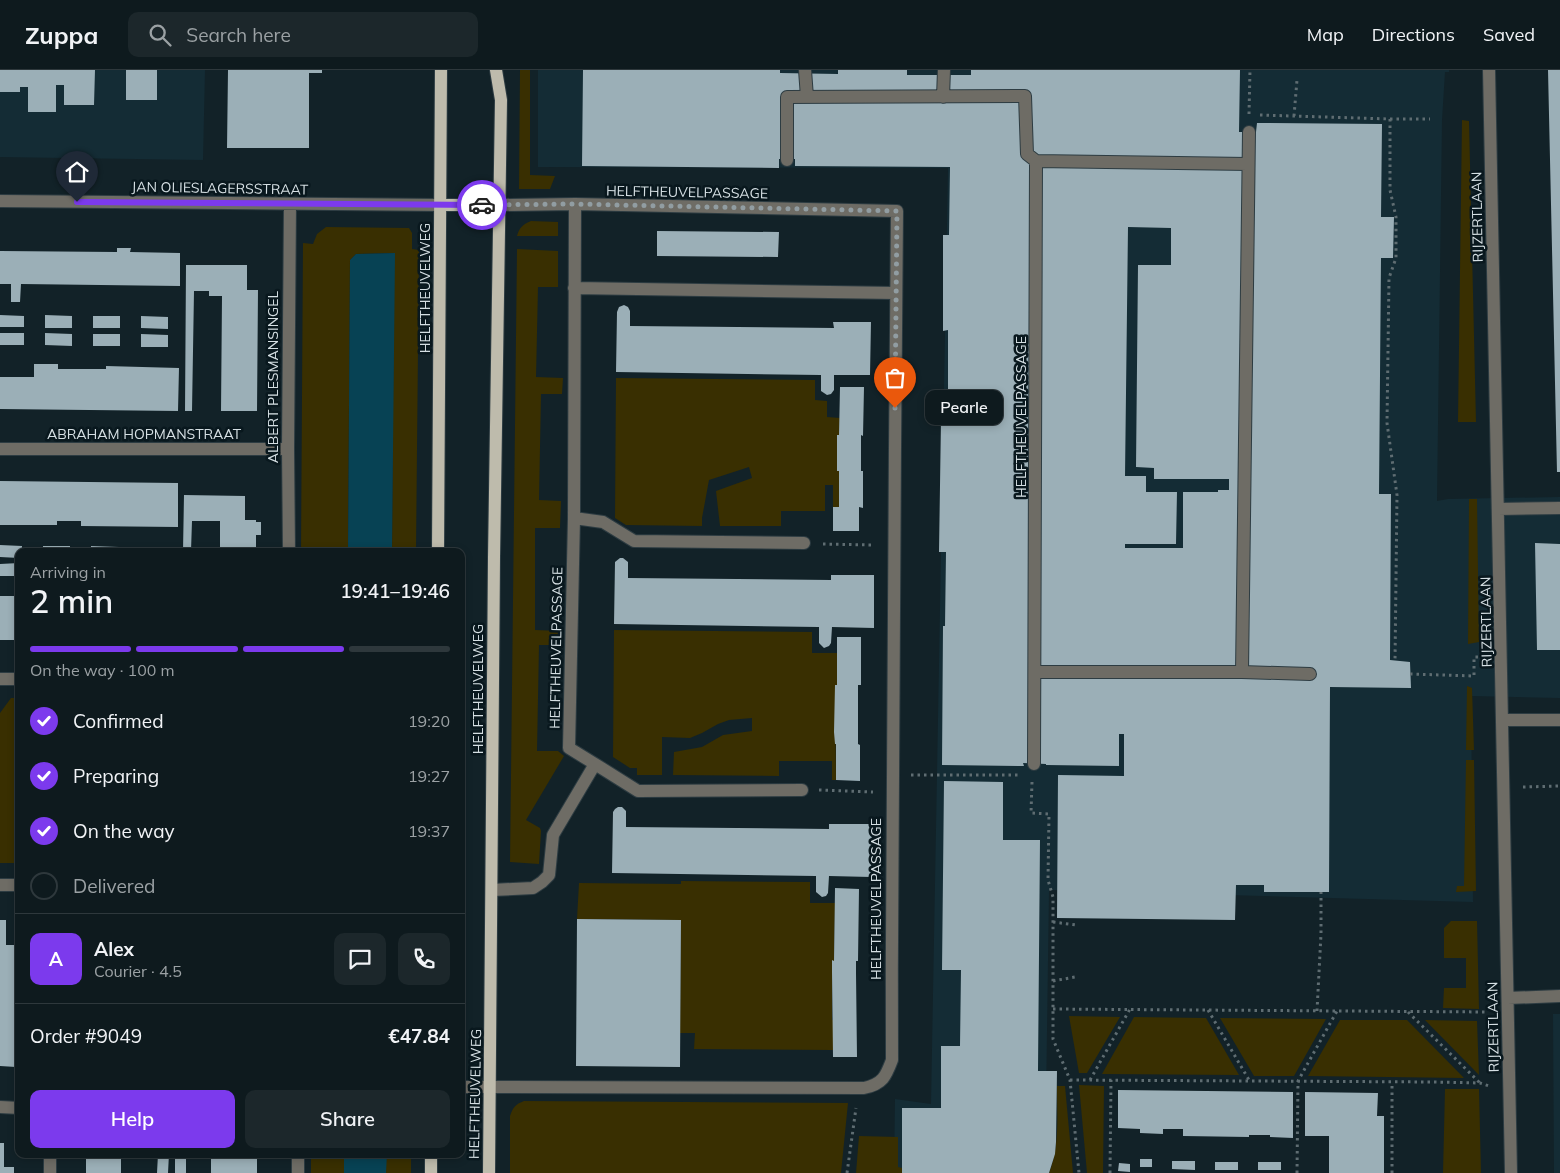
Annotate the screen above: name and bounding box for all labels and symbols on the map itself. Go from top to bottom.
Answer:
pin [56,151,98,202]
street label: RIJZERTLAAN [1467,171,1487,263]
street label: JAN OLIESLAGERSSTRAAT [132,177,309,199]
courier [457,180,507,230]
street label: HELFTHEUVELPASSAGE [606,182,768,202]
street label: HELFTHEUVELWEG [416,223,434,353]
street label: ALBERT PLESMANSINGEL [264,290,282,463]
street label: HELFTHEUVELPASSAGE [1012,336,1030,498]
pin [874,357,916,408]
callout: Pearle [925,390,1002,426]
street label: ABRAHAM HOPMANSTRAAT [47,425,242,443]
street label: HELFTHEUVELPASSAGE [546,567,566,729]
street label: RIJZERTLAAN [1476,576,1496,668]
street label: HELFTHEUVELWEG [469,624,487,754]
street label: HELFTHEUVELPASSAGE [867,818,885,980]
street label: RIJZERTLAAN [1483,981,1503,1073]
street label: HELFTHEUVELWEG [465,1029,485,1159]

